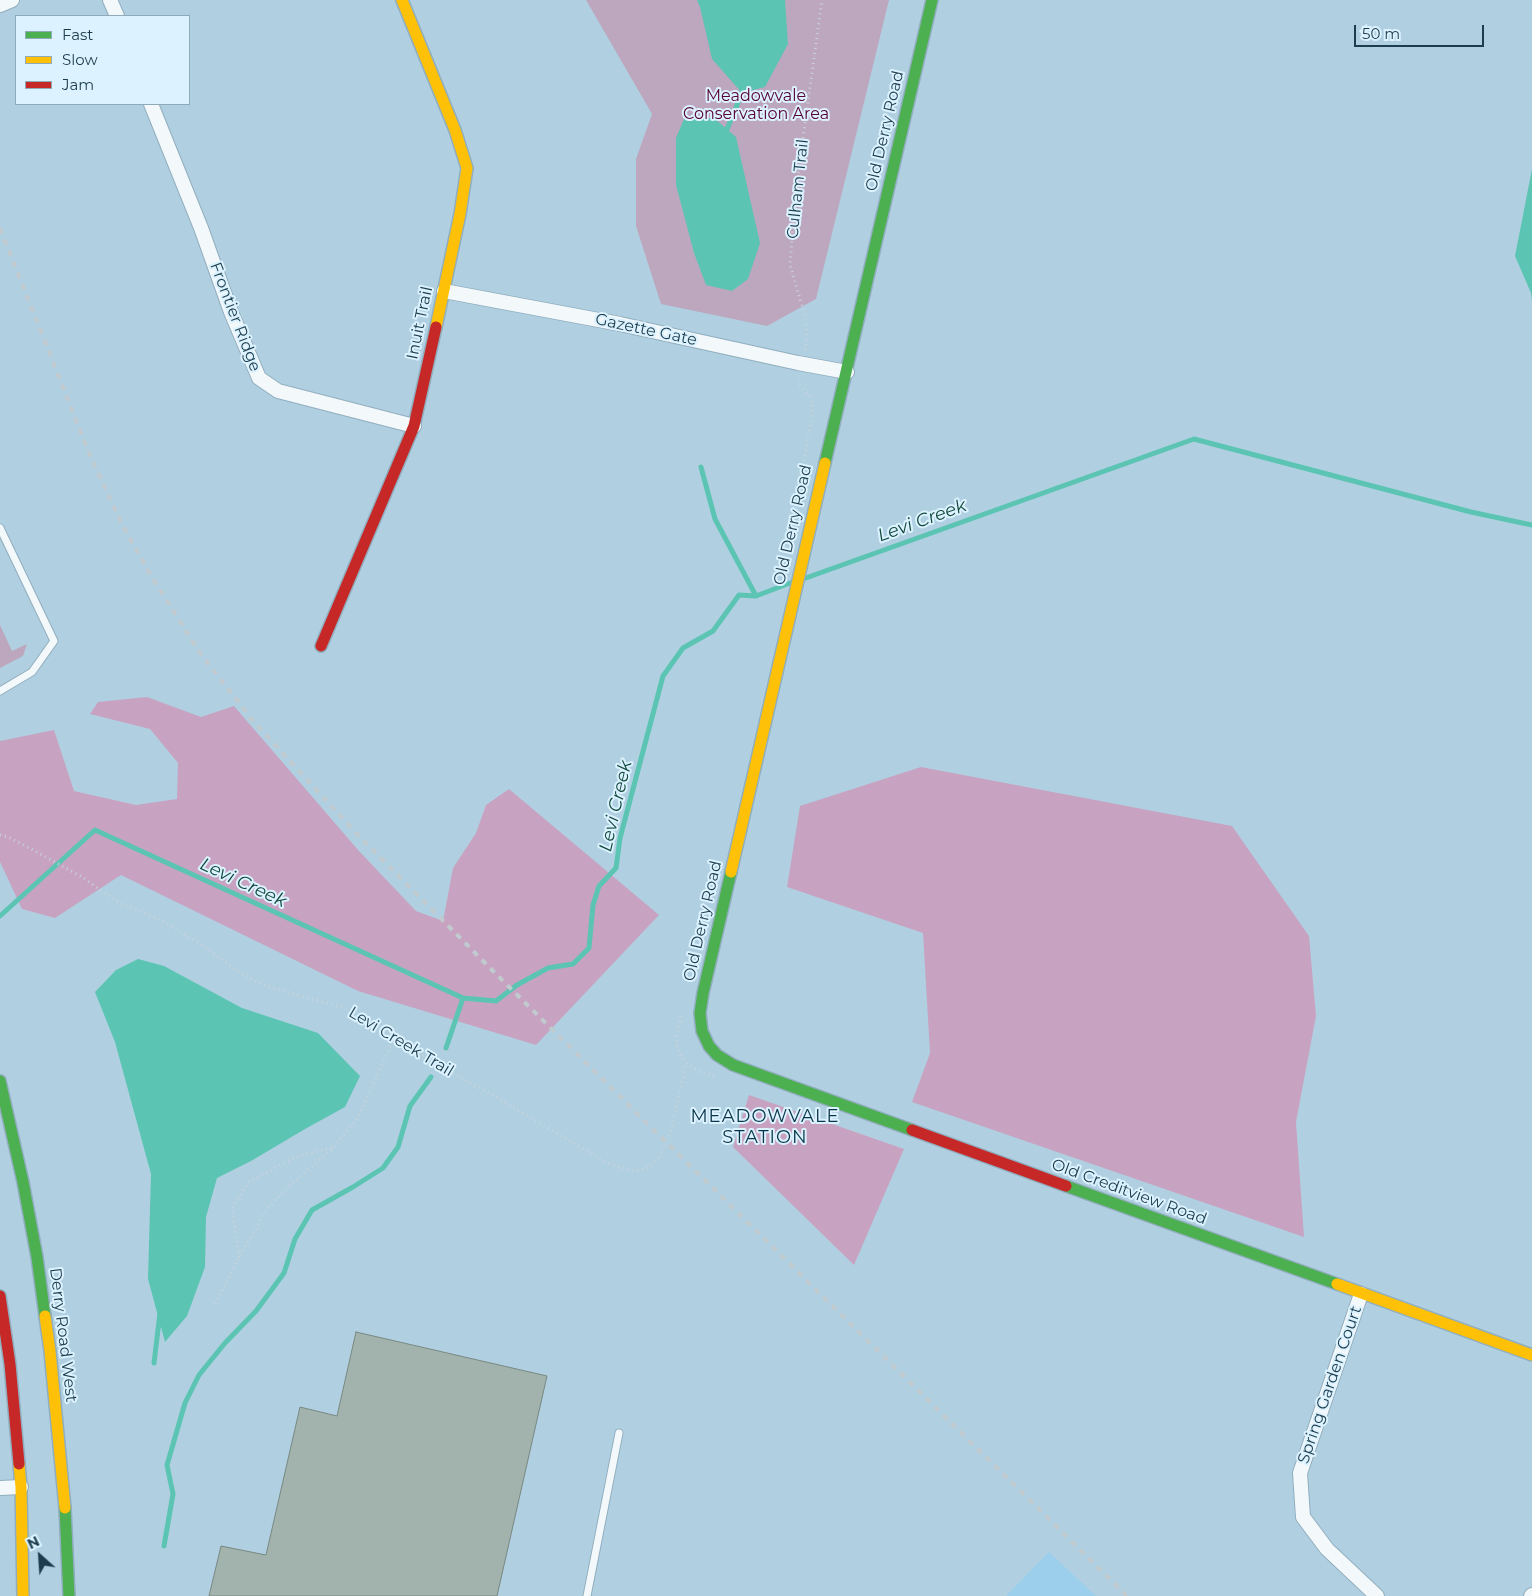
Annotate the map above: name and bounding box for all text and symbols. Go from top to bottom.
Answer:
legend [15,15,190,105]
scale bar [1357,15,1487,47]
text: 50 m [1362,24,1400,43]
text: Fast [62,25,93,44]
text: Slow [62,50,98,69]
street label: Old Derry Road [862,69,908,193]
text: Jam [62,75,94,94]
park label: Meadowvale Conservation Area [683,86,829,124]
street label: Culham Trail [783,138,813,240]
street label: Frontier Ridge [205,260,265,374]
street label: Inuit Trail [403,285,437,361]
street label: Gazette Gate [593,310,699,350]
street label: Old Derry Road [770,463,816,587]
water label: Levi Creek [875,495,969,547]
water label: Levi Creek [595,758,637,854]
water label: Levi Creek [196,854,290,912]
street label: Old Derry Road [680,859,726,983]
street label: Levi Creek Trail [345,1003,457,1081]
district label: MEADOWVALE STATION [689,1106,841,1148]
street label: Old Creditview Road [1049,1155,1209,1229]
street label: Derry Road West [45,1267,81,1403]
street label: Spring Garden Court [1294,1304,1366,1466]
north arrow [15,1531,65,1581]
text: N [24,1532,42,1553]

